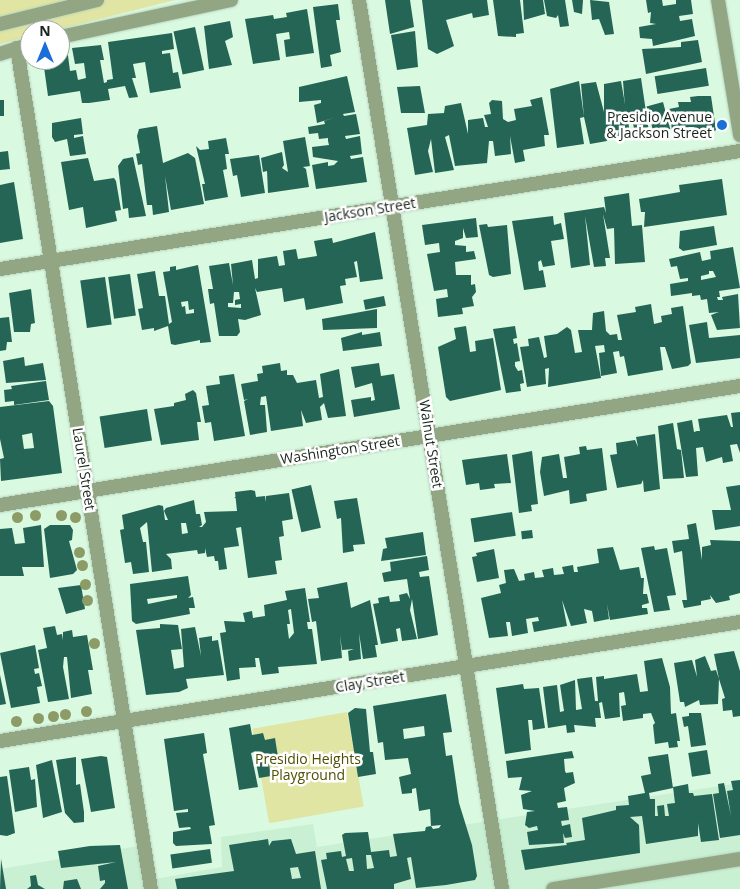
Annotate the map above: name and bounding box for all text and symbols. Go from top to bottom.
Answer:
north arrow [20,20,70,70]
text: N [39,21,51,40]
place label: Presidio Avenue & Jackson Street [606,109,712,142]
marker: Presidio Avenue & Jackson Street [716,119,728,131]
street label: Jackson Street [323,195,417,225]
street label: Walnut Street [416,399,446,489]
street label: Laurel Street [69,426,99,512]
street label: Washington Street [279,432,401,468]
street label: Clay Street [334,668,406,696]
park label: Presidio Heights Playground [255,751,361,784]

